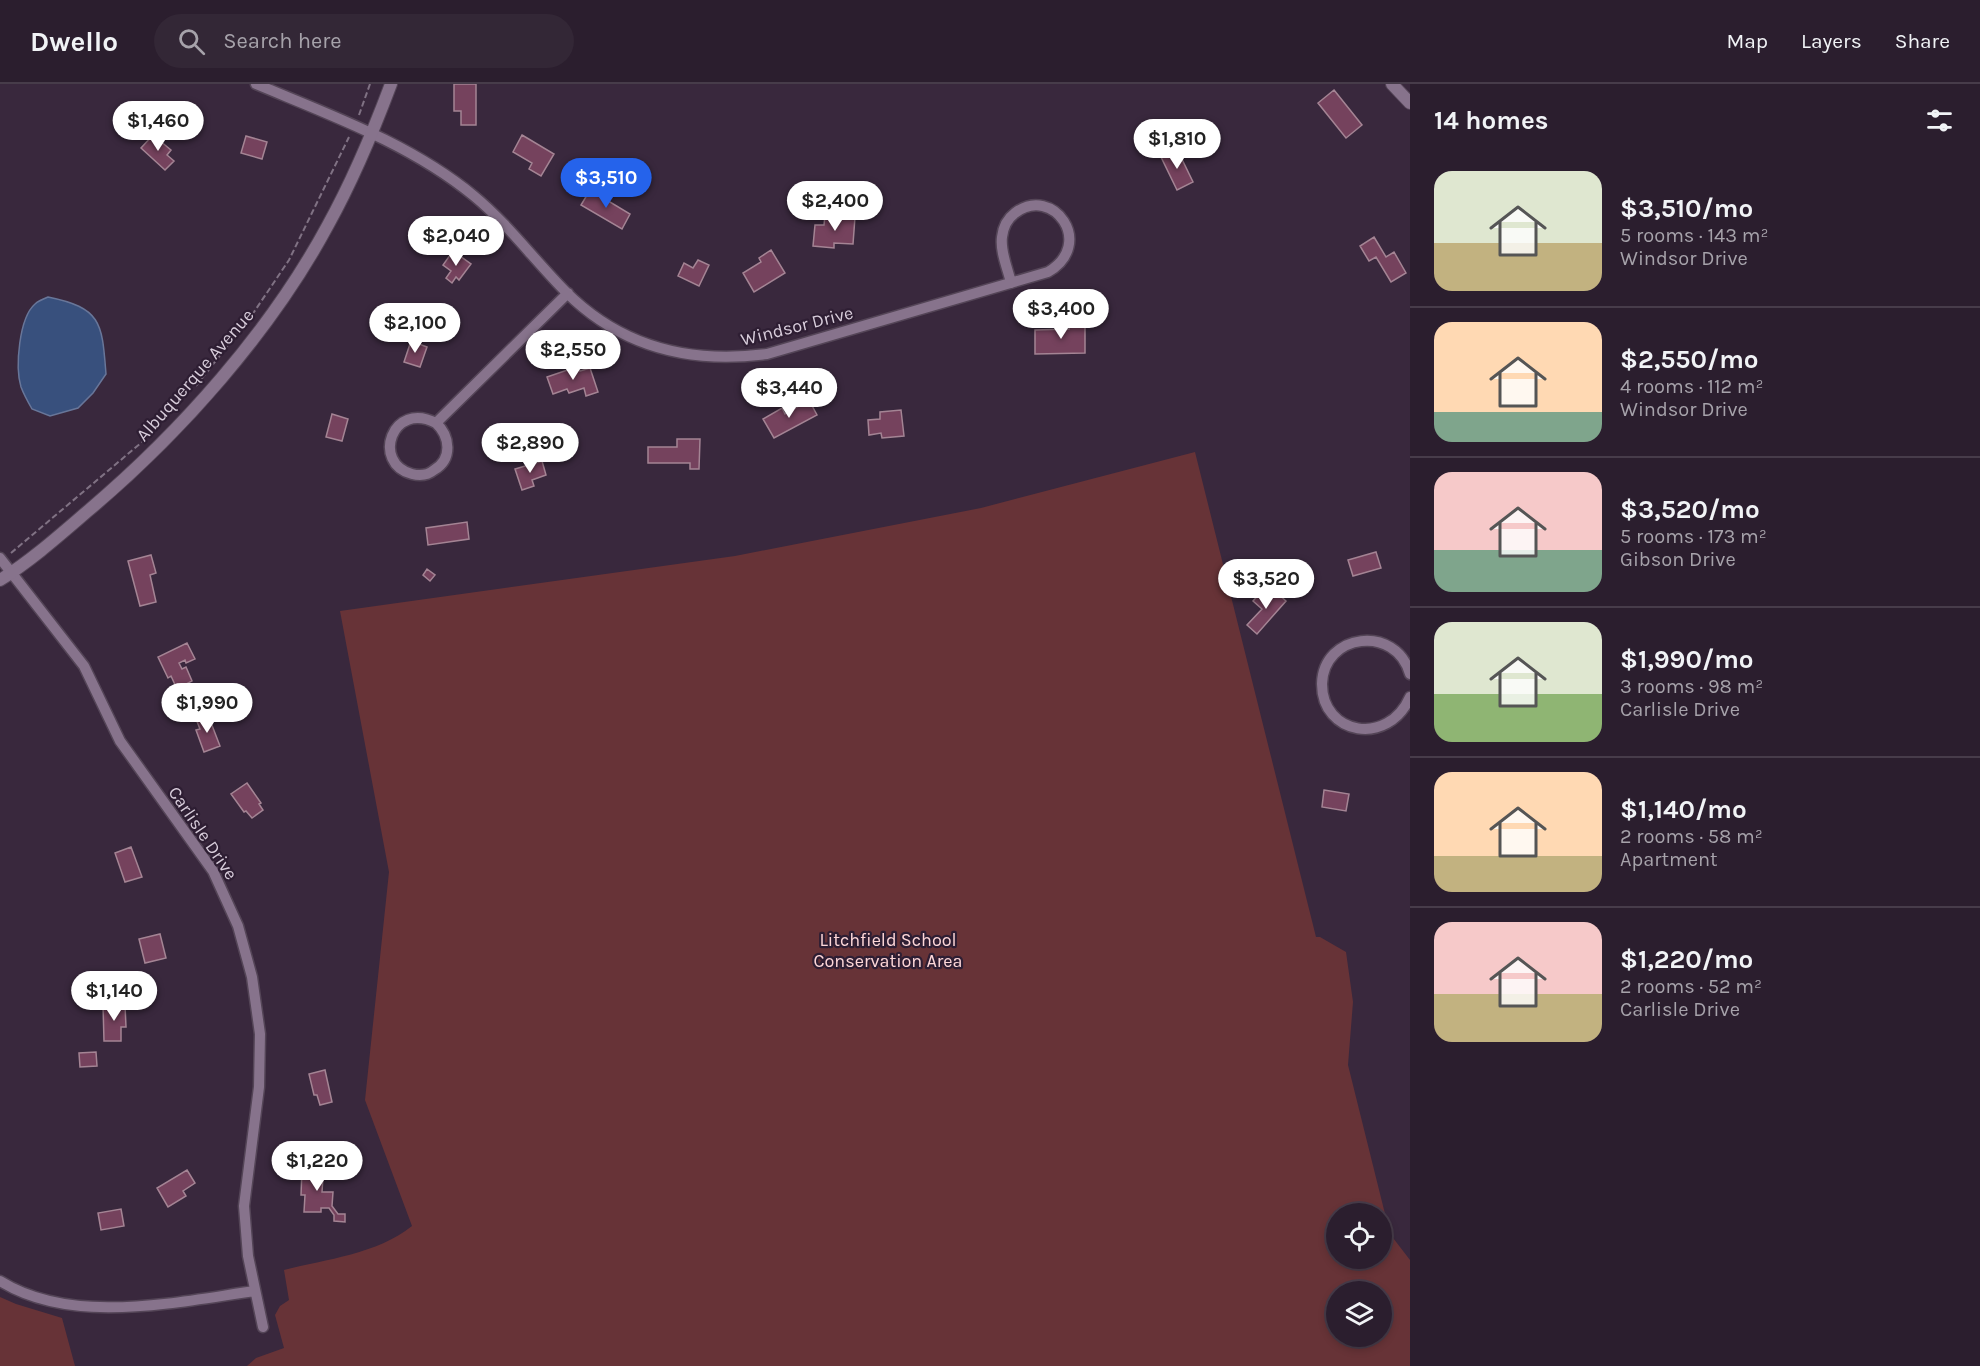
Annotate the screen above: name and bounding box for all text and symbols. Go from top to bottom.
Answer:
search box [154,14,574,68]
text: Dwello [30,25,118,58]
icon: search [175,25,208,58]
text: Search here [223,28,342,54]
text: Map [1726,29,1768,53]
text: Layers [1801,29,1862,53]
text: Share [1895,29,1950,53]
pin: $1,460 [109,101,207,152]
icon: filters [1923,104,1956,137]
text: 14 homes [1434,105,1548,136]
text: $1,460 [127,109,189,132]
pin: $1,810 [1128,119,1226,170]
text: $1,810 [1148,127,1206,150]
pin: $3,510 [557,158,655,209]
text: $3,510 [575,166,637,189]
pin: $2,400 [786,181,884,232]
text: $2,400 [801,189,869,212]
text: $3,510/mo [1620,193,1753,224]
icon: home [1482,195,1554,267]
pin: $2,040 [407,216,505,267]
text: $2,040 [422,224,490,247]
text: 5 rooms · 143 m² [1620,224,1769,247]
text: Windsor Drive [1620,247,1748,270]
pin: $3,400 [1012,289,1110,340]
text: $3,400 [1027,297,1095,320]
street label: Windsor Drive [738,301,856,351]
pin: $2,100 [366,303,464,354]
street label: Albuquerque Avenue [131,304,259,446]
text: $2,100 [383,311,447,334]
pin: $2,550 [524,330,622,381]
text: $2,550 [540,338,606,361]
text: $2,550/mo [1620,344,1759,375]
icon: home [1482,346,1554,418]
pin: $3,440 [740,368,838,419]
text: 4 rooms · 112 m² [1620,375,1764,398]
text: $3,440 [755,376,823,399]
text: Windsor Drive [1620,398,1748,421]
pin: $2,890 [481,423,579,474]
text: $2,890 [496,431,564,454]
text: $3,520/mo [1620,494,1760,525]
icon: home [1482,496,1554,568]
text: 5 rooms · 173 m² [1620,525,1767,548]
text: Gibson Drive [1620,548,1736,571]
pin: $3,520 [1217,559,1315,610]
text: $3,520 [1232,567,1300,590]
text: $1,990/mo [1620,644,1754,675]
icon: home [1482,646,1554,718]
text: 3 rooms · 98 m² [1620,675,1763,698]
pin: $1,990 [158,683,256,734]
text: $1,990 [175,691,239,714]
text: Carlisle Drive [1620,698,1740,721]
street label: Carlisle Drive [164,782,242,884]
text: $1,140/mo [1620,794,1747,825]
icon: home [1482,796,1554,868]
text: 2 rooms · 58 m² [1620,825,1763,848]
text: Apartment [1620,848,1718,871]
park label: Litchfield School Conservation Area [813,929,963,972]
text: $1,220/mo [1620,944,1753,975]
icon: home [1482,946,1554,1018]
pin: $1,140 [65,971,163,1022]
text: 2 rooms · 52 m² [1620,975,1762,998]
text: $1,140 [85,979,143,1002]
text: Carlisle Drive [1620,998,1740,1021]
pin: $1,220 [268,1141,366,1192]
text: $1,220 [286,1149,348,1172]
map controls [1326,1203,1392,1347]
button: locate [1326,1203,1392,1269]
button: layers [1326,1281,1392,1347]

